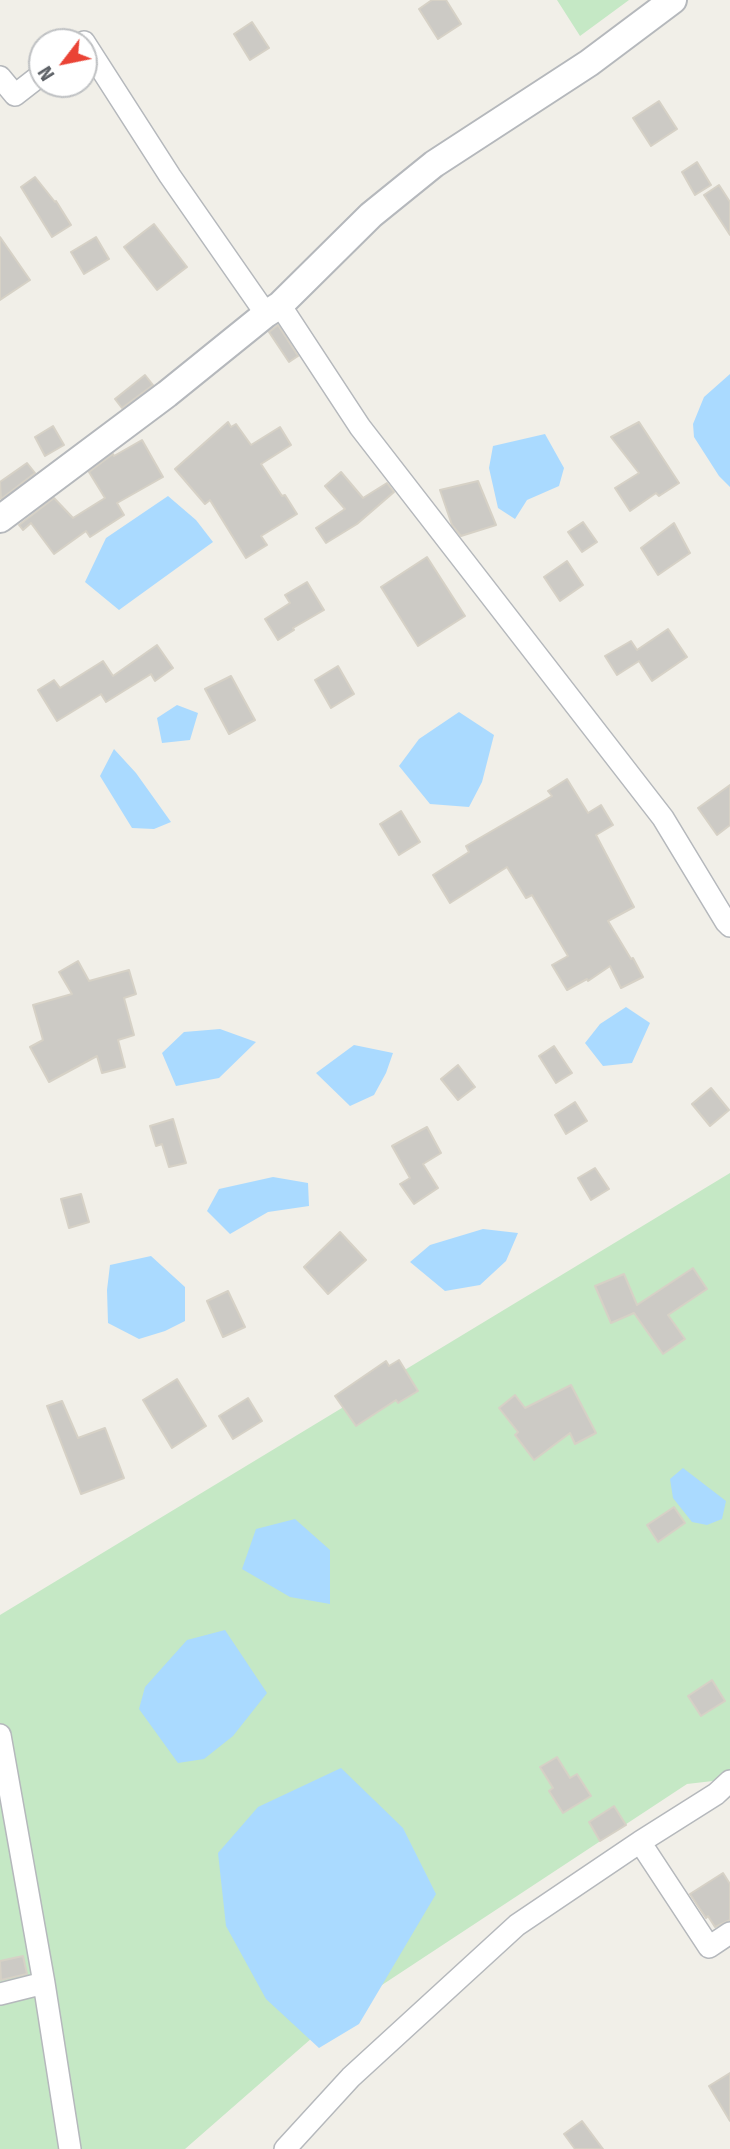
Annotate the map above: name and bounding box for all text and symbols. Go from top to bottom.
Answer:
north arrow [28,28,98,98]
text: N [33,62,60,85]

